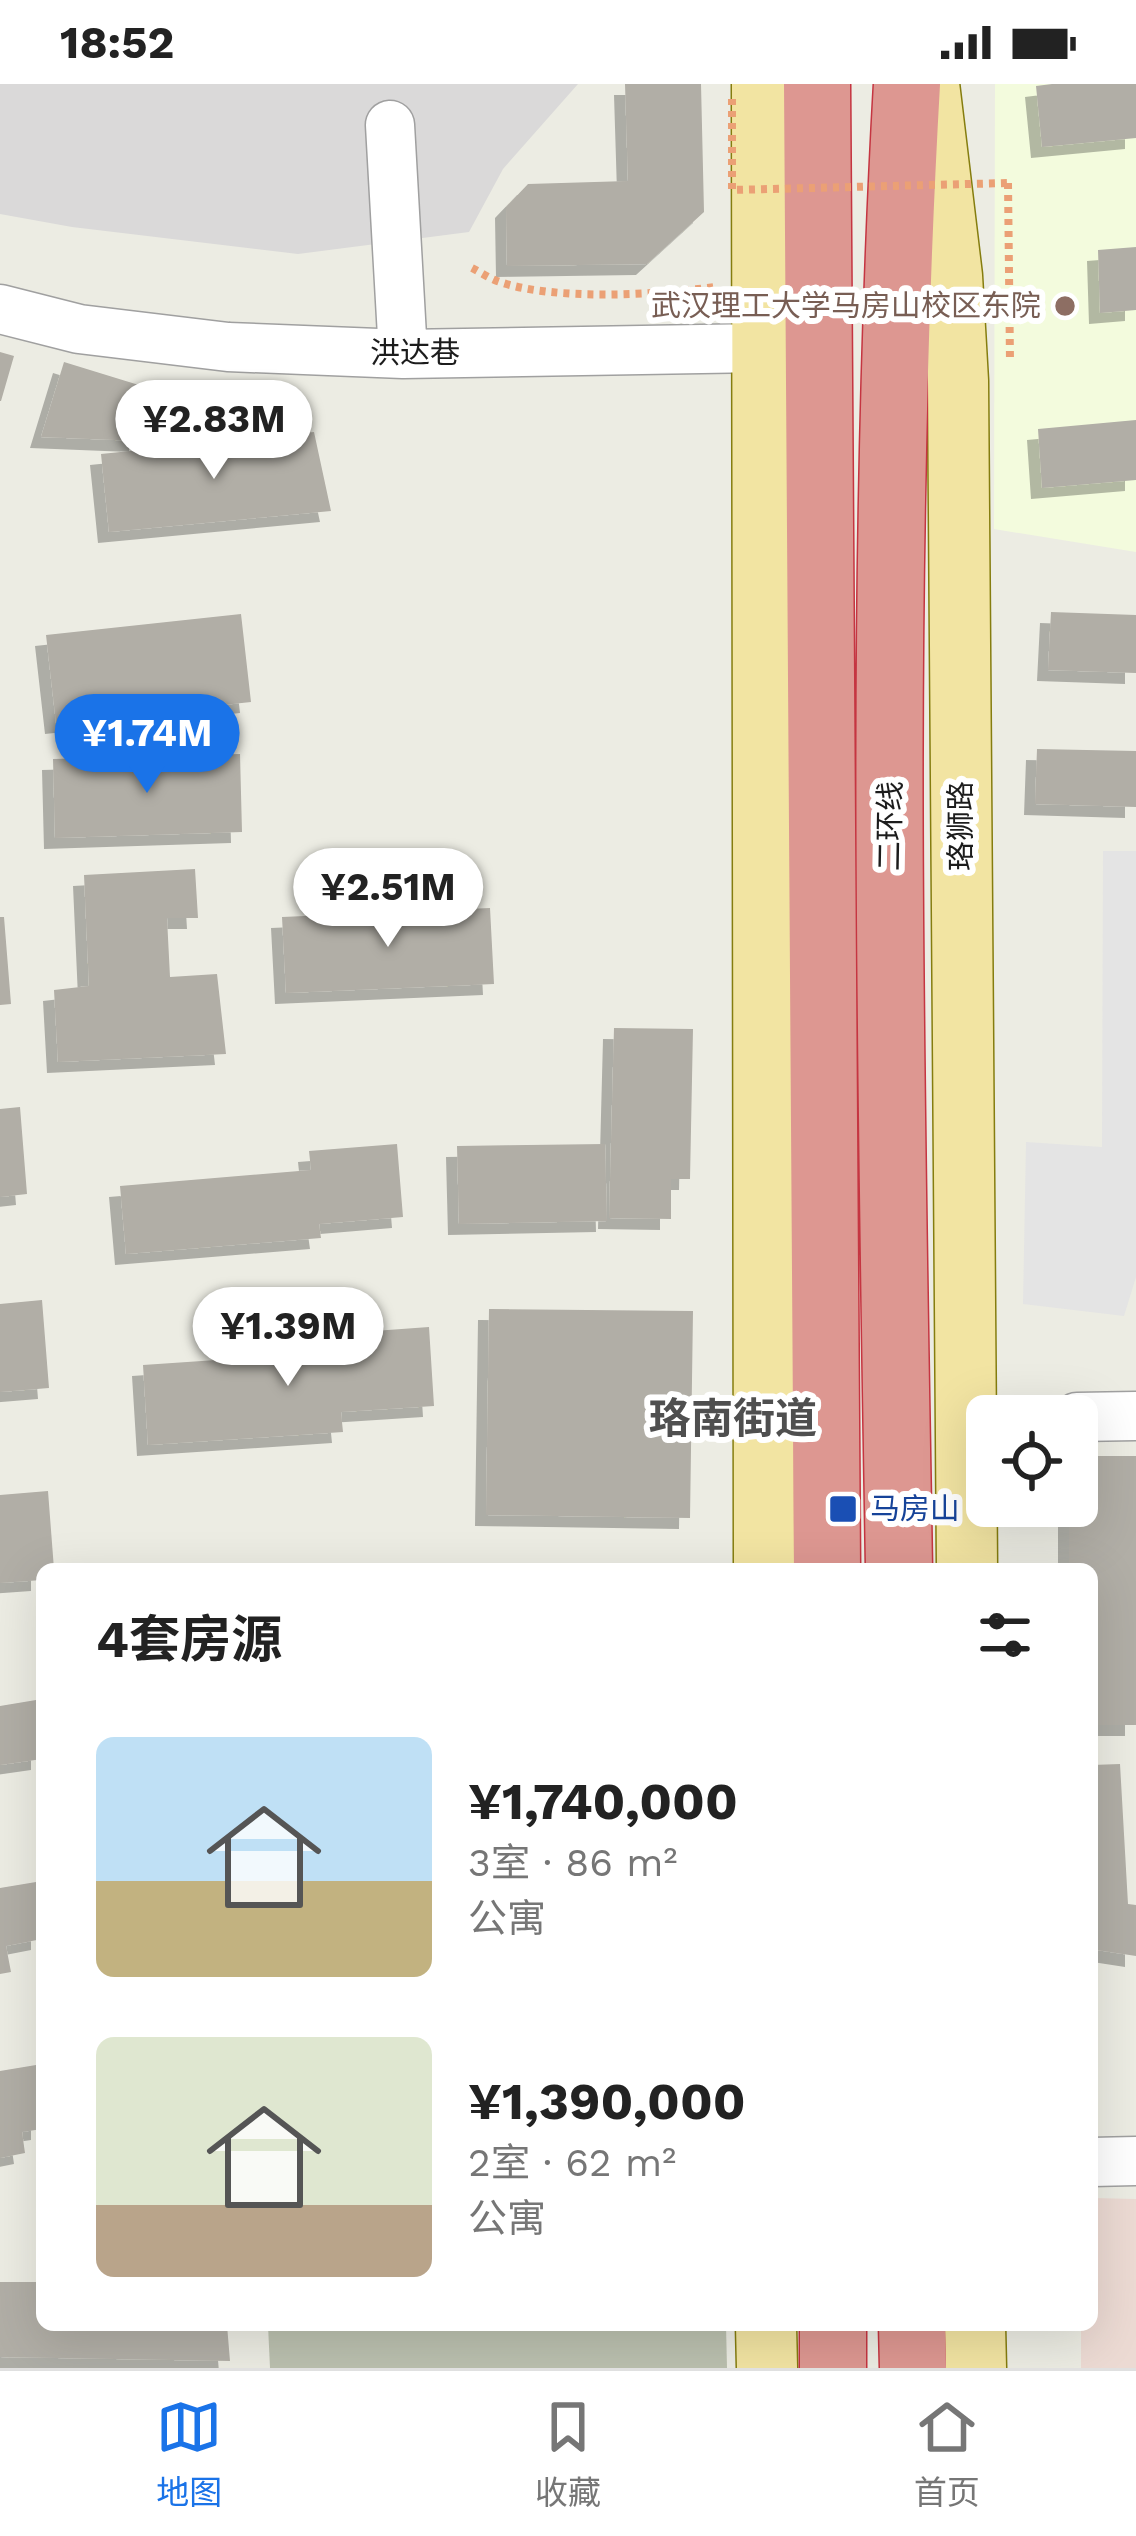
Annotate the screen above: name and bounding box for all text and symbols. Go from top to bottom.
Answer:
text: 18:52 [60,16,174,69]
place label: 武汉理工大学马房山校区东院 [651,288,1041,323]
marker: 武汉理工大学马房山校区东院 [1052,293,1078,319]
street label: 洪达巷 [370,335,460,370]
pin: ¥2.83M [116,380,312,482]
text: ¥2.83M [142,396,286,441]
pin: ¥1.74M [49,694,245,796]
text: ¥1.74M [82,710,212,755]
street label: 二环线 [871,781,908,871]
street label: 珞狮路 [943,781,978,871]
pin: ¥2.51M [290,848,486,950]
text: ¥2.51M [320,864,456,909]
pin: ¥1.39M [190,1287,386,1389]
text: ¥1.39M [220,1303,356,1348]
district label: 珞南街道 [649,1394,817,1443]
map controls [966,1395,1098,1527]
button: locate [966,1395,1098,1527]
place label: 马房山 [870,1491,960,1526]
marker: 马房山 [827,1493,859,1525]
icon: filters [972,1602,1038,1668]
text: 4套房源 [96,1610,282,1669]
text: ¥1,740,000 [468,1772,738,1831]
icon: home [192,1785,336,1929]
text: 3室 · 86 m² [468,1840,678,1885]
text: 公寓 [468,1896,546,1941]
text: ¥1,390,000 [468,2072,746,2131]
icon: home [192,2085,336,2229]
text: 2室 · 62 m² [468,2140,676,2185]
text: 公寓 [468,2196,546,2241]
tab: 地图 [156,2394,222,2514]
tab: 收藏 [535,2394,601,2514]
tab: 首页 [914,2394,980,2514]

